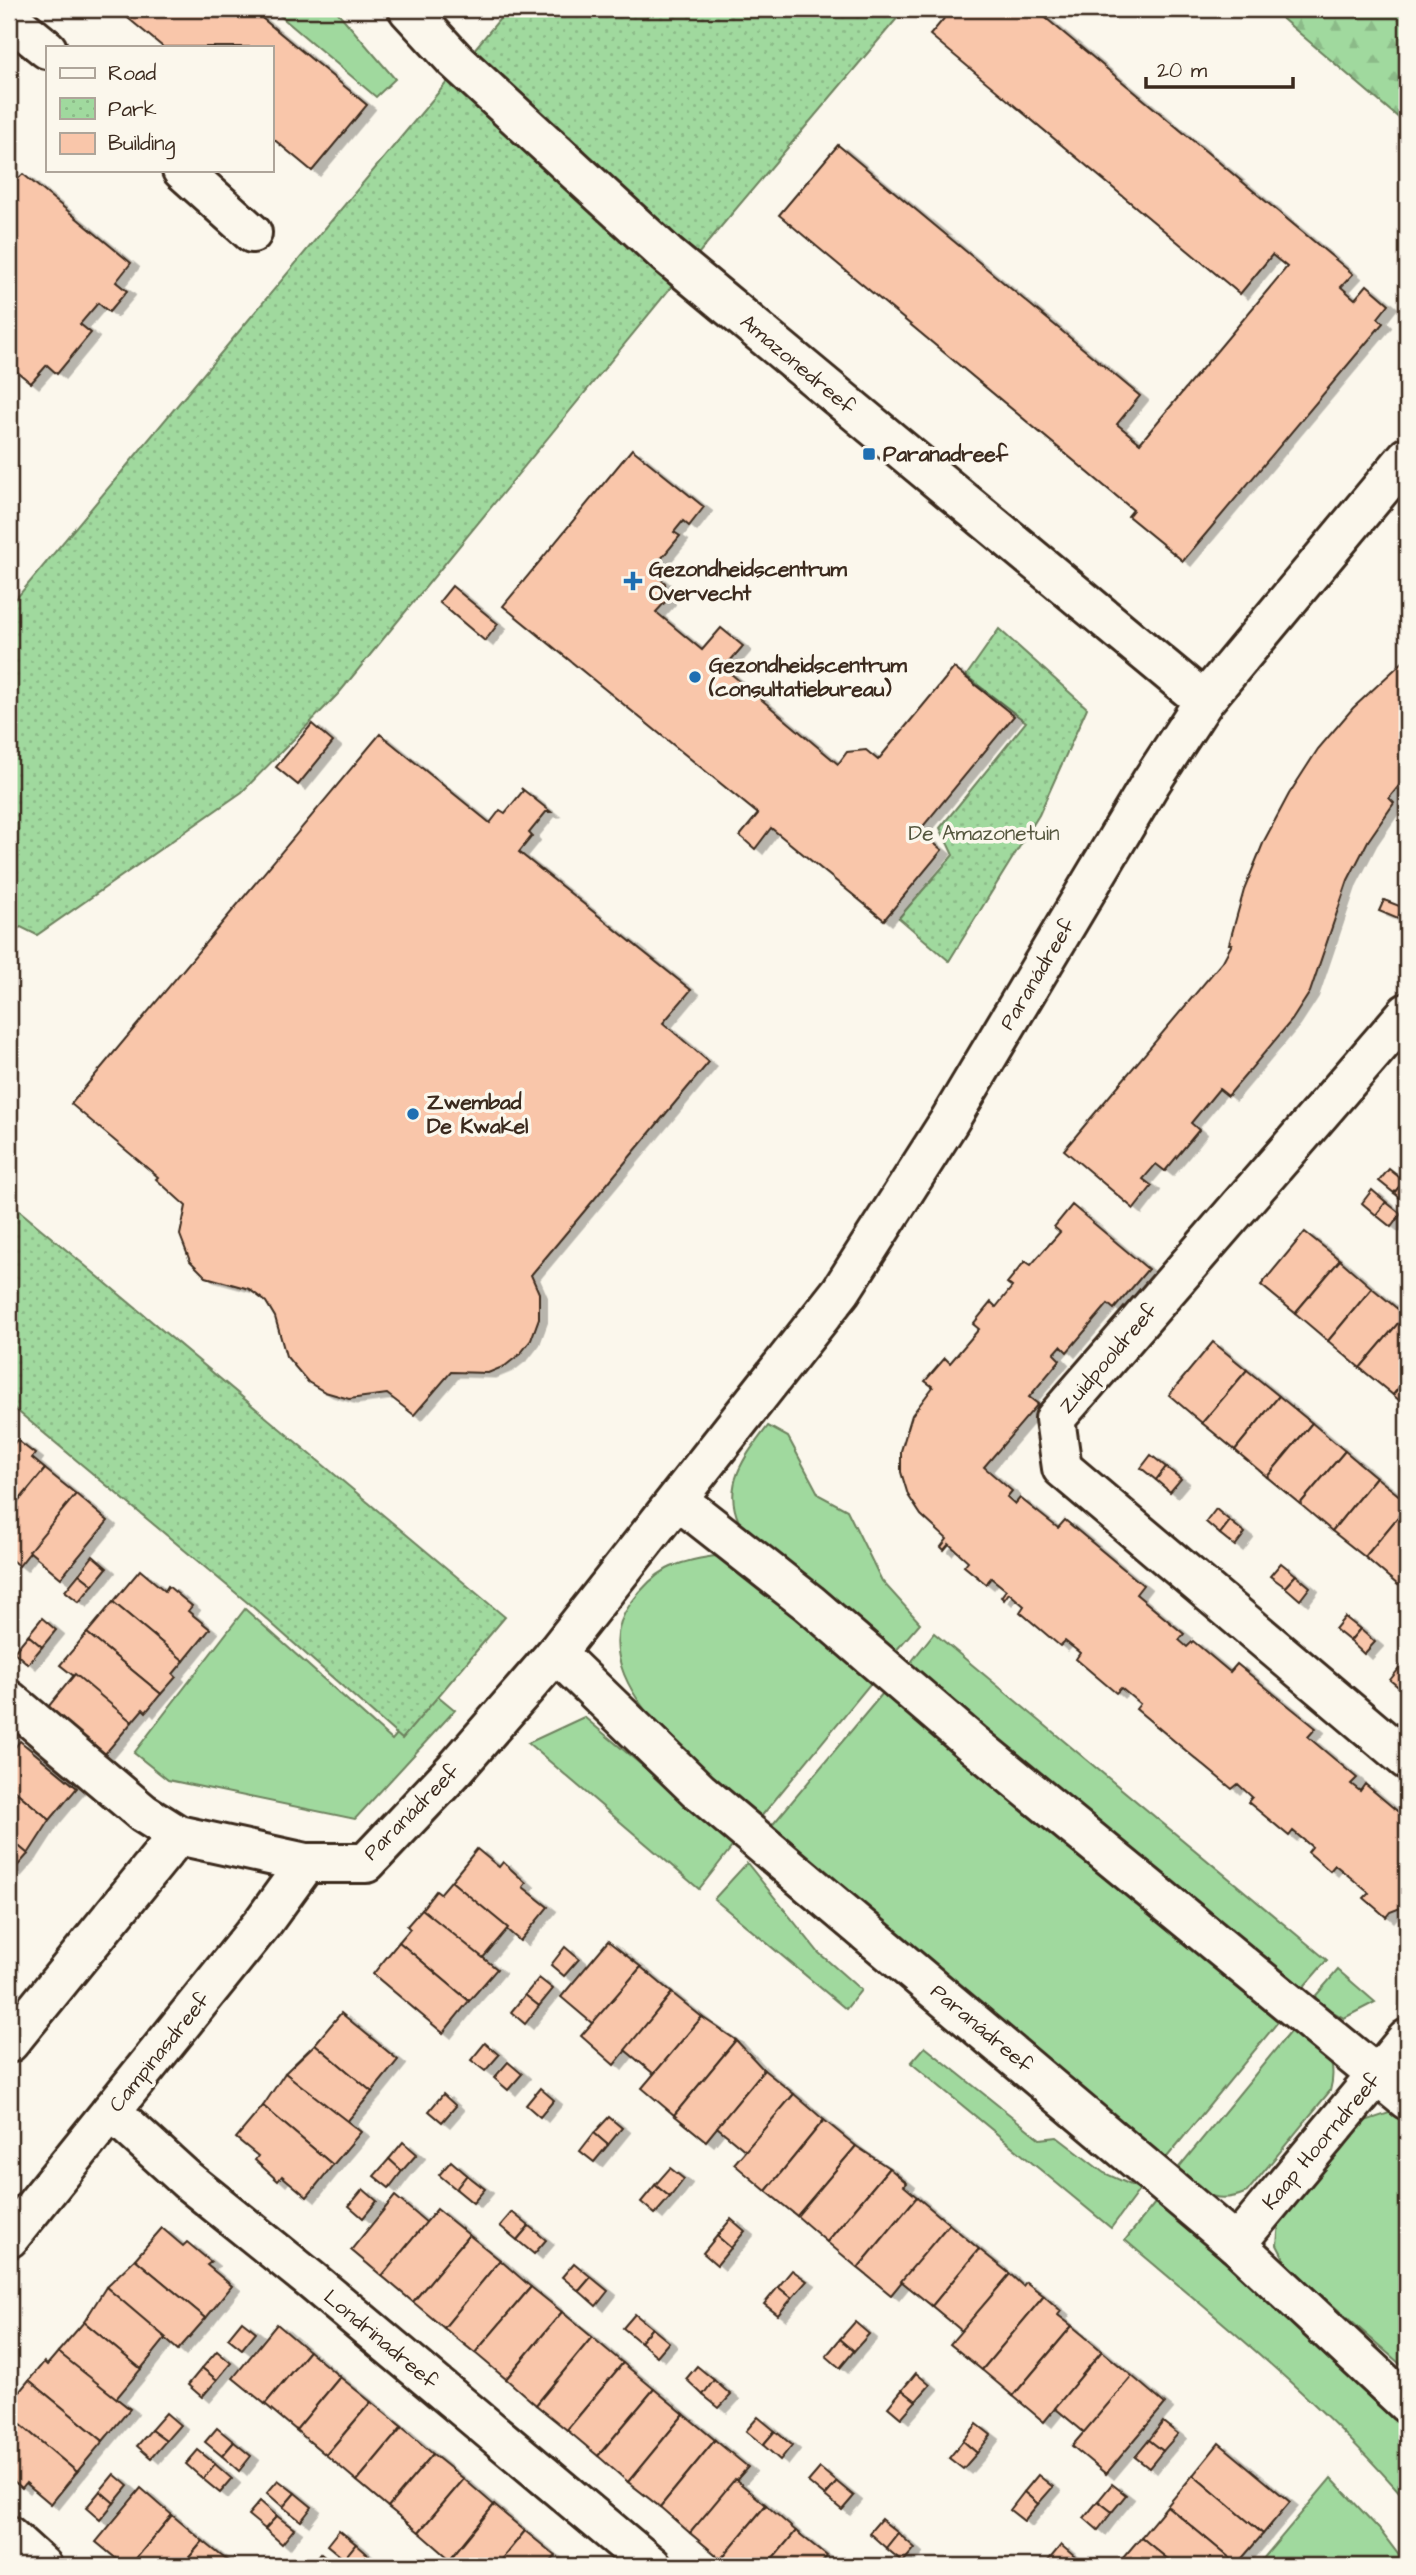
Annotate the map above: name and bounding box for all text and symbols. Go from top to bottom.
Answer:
legend [46,46,273,172]
scale bar [1146,46,1294,90]
text: 20 m [1157,56,1208,85]
text: Road [108,59,156,88]
text: Park [108,95,157,124]
text: Building [108,129,176,160]
street label: Amazonedreef [734,308,862,421]
place label: Paranadreef [883,440,1009,469]
marker: Paranadreef [861,446,877,462]
place label: Gezondheidscentrum Overvecht [649,555,848,608]
marker: Gezondheidscentrum Overvecht [623,571,643,591]
place label: Gezondheidscentrum (consultatiebureau) [708,651,908,704]
marker: Gezondheidscentrum (consultatiebureau) [687,669,703,685]
park label: De Amazonetuin [909,819,1059,848]
street label: Paranádreef [993,913,1082,1035]
place label: Zwembad De Kwakel [427,1088,529,1141]
marker: Zwembad De Kwakel [405,1106,421,1122]
street label: Zuidpooldreef [1052,1297,1165,1420]
street label: Paranádreef [357,1758,466,1867]
street label: Paranádreef [924,1977,1039,2080]
street label: Campinasdreef [102,1986,218,2119]
street label: Kaap Hoorndreef [1256,2066,1388,2216]
street label: Londrinadreef [317,2283,444,2396]

